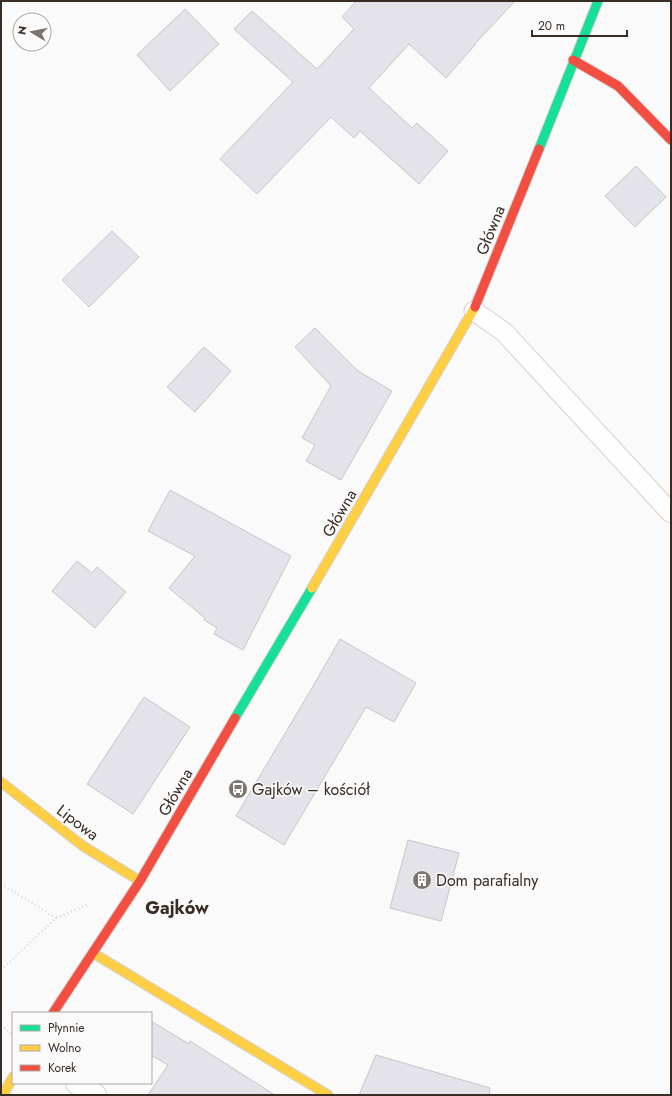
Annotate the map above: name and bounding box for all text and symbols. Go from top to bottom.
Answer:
north arrow [12,12,52,52]
scale bar [532,12,627,38]
text: 20 m [538,17,565,35]
text: N [14,25,31,36]
street label: Główna [470,202,511,258]
street label: Główna [317,485,362,541]
street label: Główna [153,764,198,820]
bus stop icon: Gajków – kościół [227,778,249,800]
place label: Gajków – kościół [252,778,371,801]
street label: Lipowa [52,799,104,846]
building icon: Dom parafialny [411,869,433,891]
place label: Dom parafialny [436,869,539,892]
district label: Gajków [145,895,209,921]
legend [12,1012,152,1084]
text: Płynnie [48,1019,85,1037]
text: Wolno [48,1039,82,1057]
text: Korek [48,1059,77,1077]

